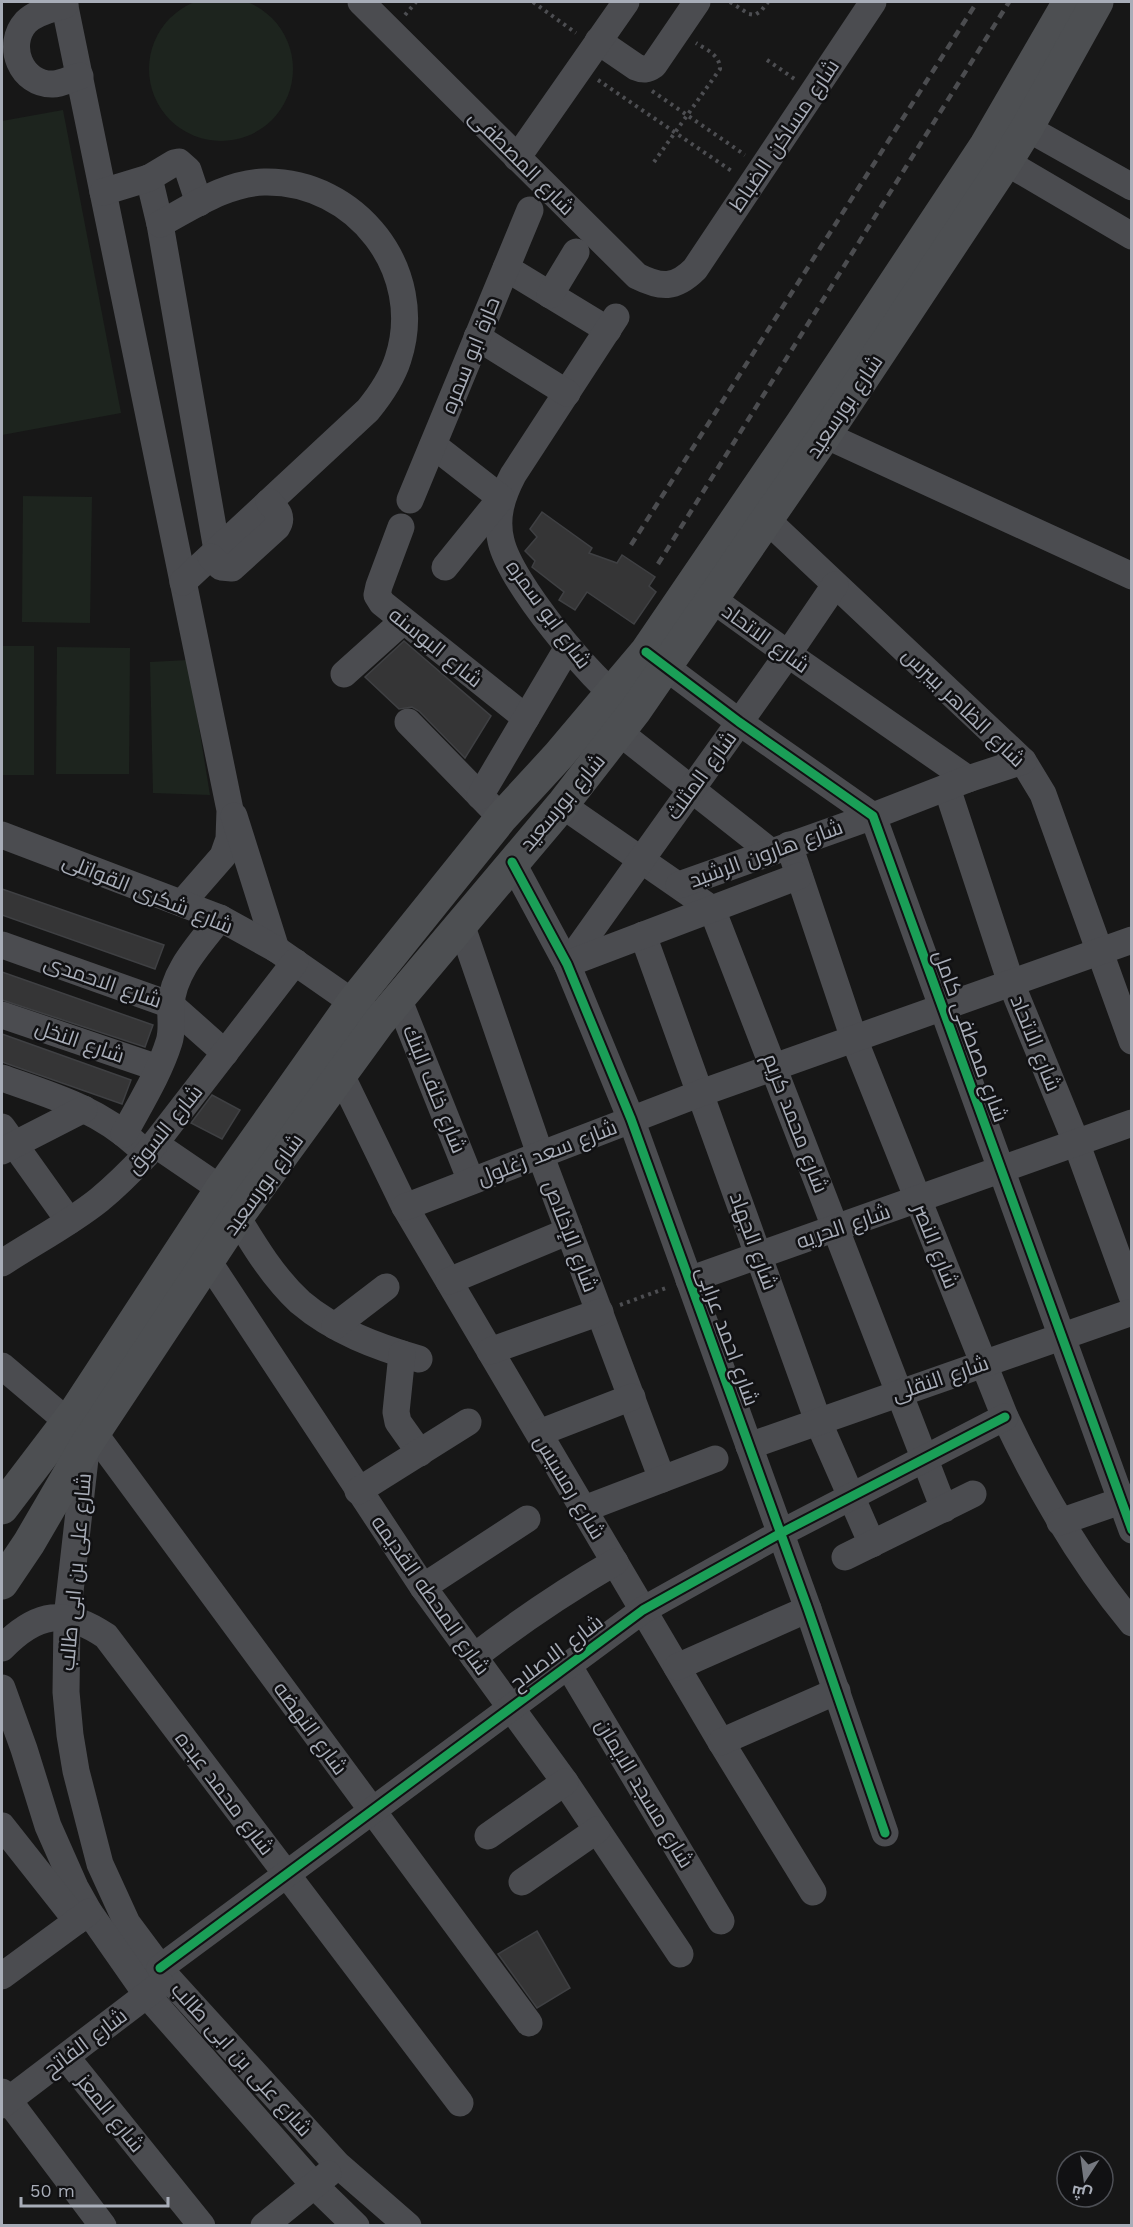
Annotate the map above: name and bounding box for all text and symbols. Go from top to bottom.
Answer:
street label: شارع مساكن الضباط [724,54,846,217]
street label: شارع المصطفى [463,104,580,221]
street label: حارة ابو سمره [435,293,505,417]
street label: شارع بورسعيد [800,350,889,464]
street label: شارع ابو سمره [500,555,597,675]
street label: شارع الاتحاد [716,598,814,680]
street label: شارع البوسنه [383,602,488,694]
street label: شارع الظاهر بيبرس [896,642,1031,773]
street label: شارع المثلث [661,726,743,825]
street label: شارع بورسعيد [514,748,611,857]
street label: شارع هارون الرشيد [686,814,847,894]
street label: شارع شكرى القواتلى [58,847,237,940]
street label: شارع مصطفى كامل [926,946,1014,1126]
street label: شارع الاحمدى [40,949,165,1015]
street label: شارع الاتحاد [1004,991,1067,1096]
street label: شارع النخل [31,1014,128,1070]
street label: شارع خلف البنك [396,1021,472,1158]
street label: شارع محمد كريم [756,1050,834,1197]
street label: شارع السوق [120,1079,209,1180]
street label: شارع سعد زغلول [474,1114,621,1192]
street label: شارع بورسعيد [218,1128,310,1241]
street label: شارع الإخلاص [536,1177,604,1296]
street label: شارع الجهاد [723,1189,783,1294]
street label: شارع الحريه [793,1198,894,1256]
street label: شارع النصر [906,1199,964,1293]
street label: شارع احمد عرابى [689,1263,765,1410]
street label: شارع النقلى [888,1350,992,1408]
street label: شارع رمسيس [527,1430,611,1545]
street label: شارع على بن ابى طالب [54,1472,98,1672]
street label: شارع المحطه القديمه [365,1510,495,1681]
street label: شارع الاصلاح [504,1609,609,1697]
street label: شارع النهضه [267,1676,353,1781]
street label: شارع مسجد الايمان [589,1714,699,1873]
street label: شارع محمد عبده [169,1726,280,1861]
street label: شارع على بن ابى طالب [165,1977,318,2143]
street label: شارع الفاتح [38,2003,133,2083]
street label: شارع المعز [70,2068,150,2158]
north arrow [1055,2149,1115,2209]
scale bar [21,2170,168,2208]
text: 50 m [30,2180,75,2201]
text: ش [1070,2182,1094,2205]

